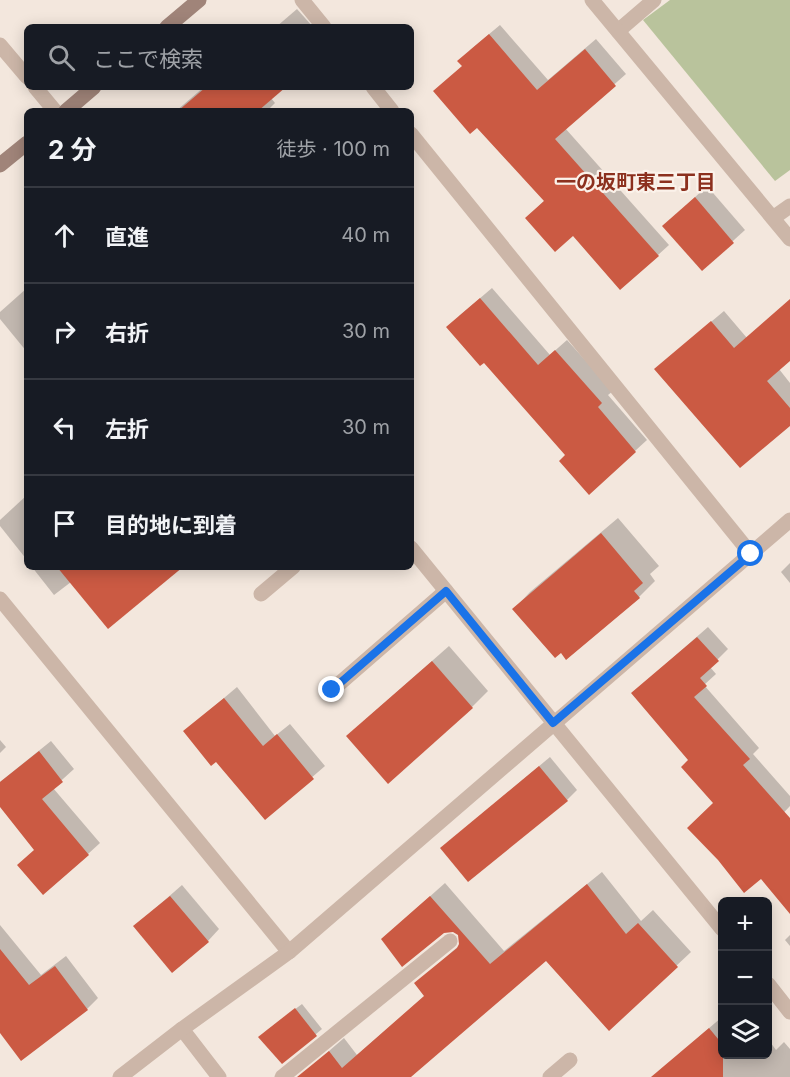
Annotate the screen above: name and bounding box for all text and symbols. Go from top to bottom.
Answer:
search box [24,24,414,90]
icon: search [45,41,78,74]
text: ここで検索 [93,46,203,72]
text: 2 分 [48,134,97,165]
text: 徒歩 · 100 m [276,137,390,161]
district label: 一の坂町東三丁目 [556,170,716,194]
icon: ahead [48,219,81,252]
text: 40 m [341,223,390,247]
text: 直進 [105,224,149,250]
icon: right [48,315,81,348]
text: 30 m [342,319,390,343]
text: 右折 [105,320,149,346]
icon: left [48,411,81,444]
text: 30 m [342,415,390,439]
text: 左折 [105,416,149,442]
icon: arrive [48,507,81,540]
text: 目的地に到着 [105,512,237,538]
route start [737,540,763,566]
route end [318,676,344,702]
map controls [718,897,772,1059]
button: + [718,897,772,951]
button: − [718,951,772,1005]
button: layers [718,1005,772,1059]

